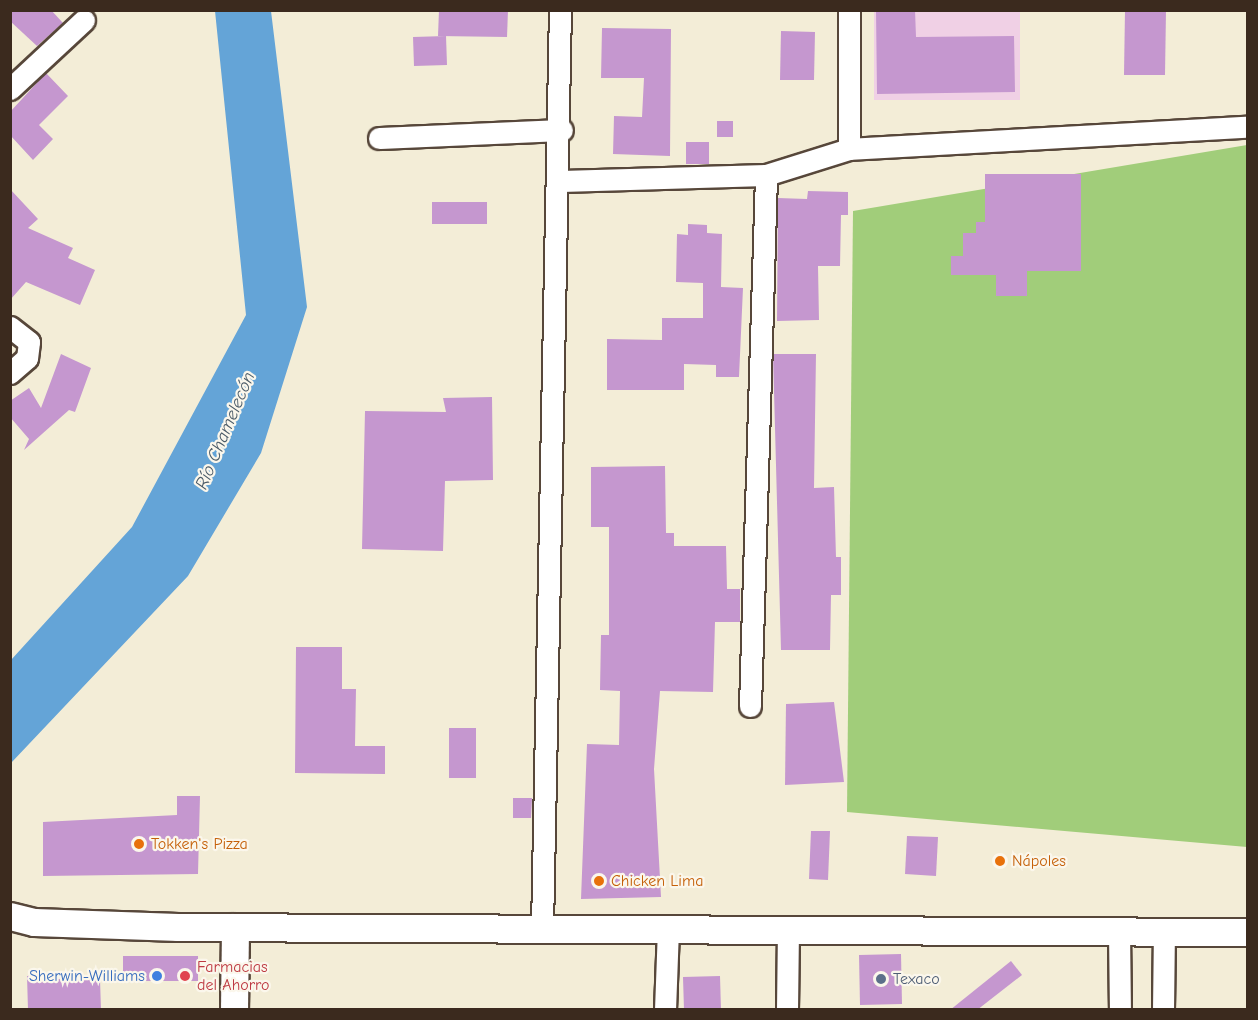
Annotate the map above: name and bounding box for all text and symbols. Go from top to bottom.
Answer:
water label: Río Chamelecón [192,369,260,493]
place label: Tokken's Pizza [151,834,248,854]
marker: Tokken's Pizza [132,837,146,851]
place label: Nápoles [1012,851,1066,871]
marker: Nápoles [993,854,1007,868]
place label: Chicken Lima [611,871,703,891]
marker: Chicken Lima [592,874,606,888]
place label: Farmacias del Ahorro [197,957,270,995]
place label: Sherwin-Williams [29,966,145,986]
marker: Sherwin-Williams [150,969,164,983]
marker: Farmacias del Ahorro [178,969,192,983]
place label: Texaco [893,969,940,989]
marker: Texaco [874,972,888,986]

